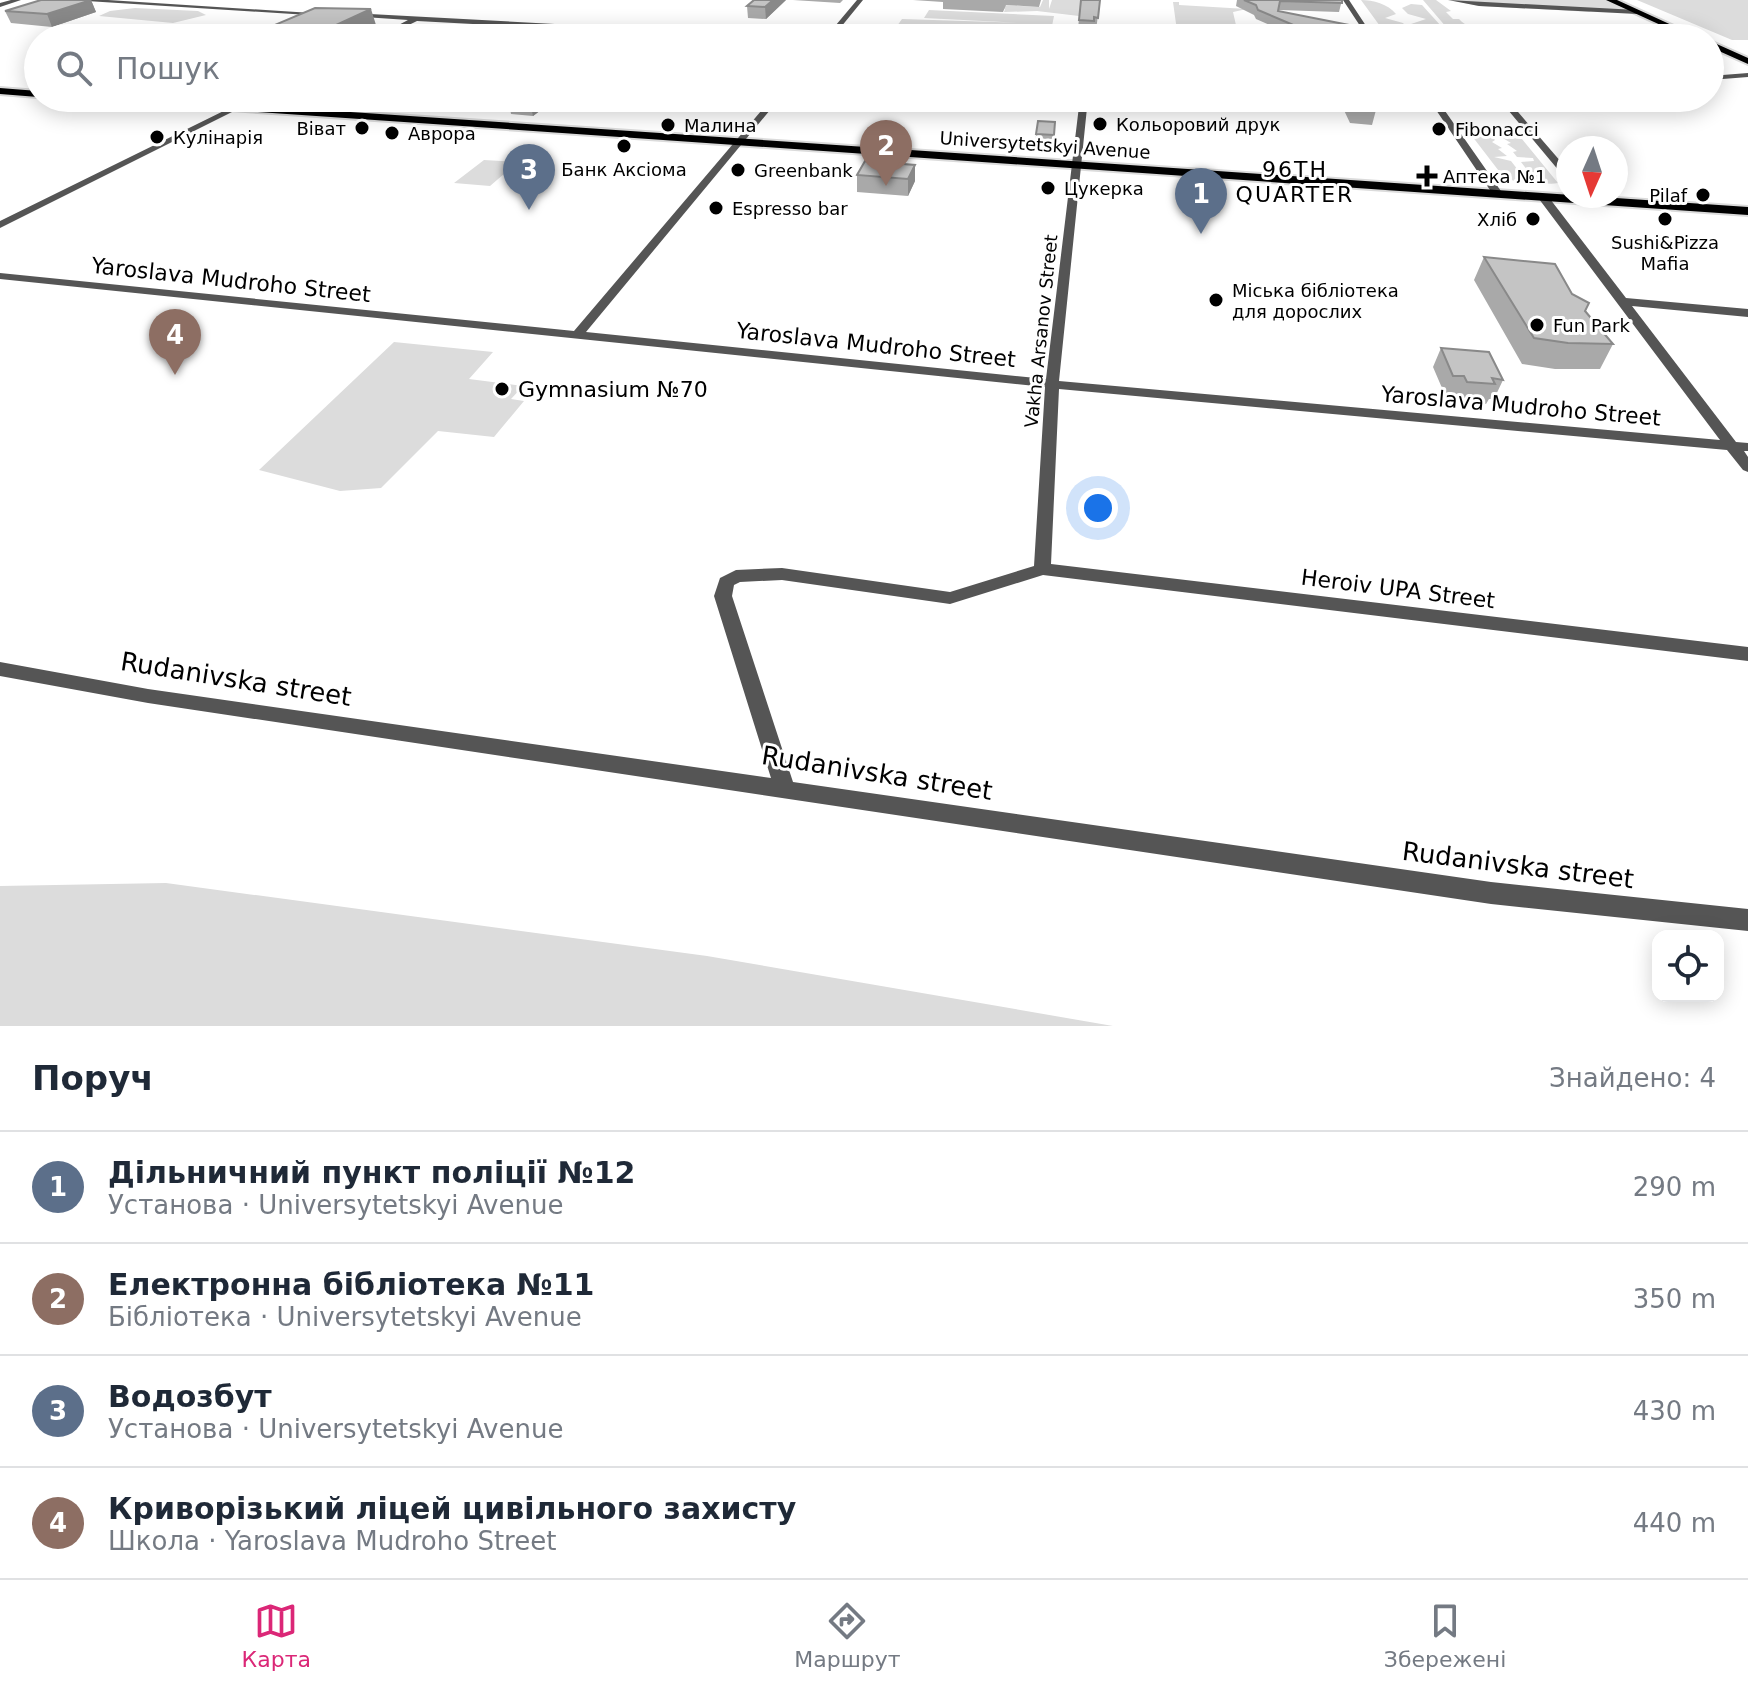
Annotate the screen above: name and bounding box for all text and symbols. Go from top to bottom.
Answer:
search box [24,24,1724,112]
icon: search [52,46,96,90]
text: Пошук [116,51,220,86]
place label: Кольоровий друк [1116,114,1281,135]
place label: Малина [684,115,757,136]
marker: Кольоровий друк [1091,115,1109,133]
marker: Малина [659,116,677,134]
place label: Віват [297,118,346,139]
marker: Віват [353,119,371,137]
place label: Fibonacci [1455,119,1539,140]
pin: 2 [860,120,912,186]
marker: Fibonacci [1430,120,1448,138]
place label: Аврора [408,123,476,144]
marker: Аврора [383,124,401,142]
place label: Кулінарія [173,127,263,148]
street label: Universytetskyi Avenue [939,127,1151,163]
marker: Кулінарія [148,128,166,146]
north arrow [1556,136,1628,208]
marker: Банк Аксіома [615,137,633,155]
pin: 3 [503,144,555,210]
district label: 96TH QUARTER [1236,157,1354,207]
place label: Банк Аксіома [561,159,687,180]
place label: Greenbank [754,160,853,181]
marker: Greenbank [729,161,747,179]
place label: Аптека №1 [1443,166,1546,187]
marker: Аптека №1 [1418,167,1436,185]
pin: 1 [1175,168,1227,234]
place label: Цукерка [1064,178,1144,199]
marker: Цукерка [1039,179,1057,197]
place label: Pilaf [1649,185,1688,206]
marker: Pilaf [1694,186,1712,204]
place label: Espresso bar [732,198,848,219]
marker: Espresso bar [707,199,725,217]
place label: Хліб [1477,209,1517,230]
marker: Хліб [1524,210,1542,228]
marker: Sushi&Pizza Mafia [1656,210,1674,228]
place label: Sushi&Pizza Mafia [1611,232,1719,274]
street label: Vakha Arsanov Street [1020,233,1062,429]
street label: Yaroslava Mudroho Street [89,253,372,307]
place label: Міська бібліотека для дорослих [1232,280,1399,322]
marker: Міська бібліотека для дорослих [1207,291,1225,309]
pin: 4 [149,309,201,375]
place label: Fun Park [1553,315,1630,336]
marker: Fun Park [1528,316,1546,334]
street label: Yaroslava Mudroho Street [734,318,1017,372]
place label: Gymnasium №70 [518,377,708,402]
marker: Gymnasium №70 [493,380,511,398]
street label: Yaroslava Mudroho Street [1379,381,1662,431]
your location [1078,488,1118,528]
street label: Heroiv UPA Street [1300,565,1497,613]
street label: Rudanivska street [118,646,354,712]
street label: Rudanivska street [759,740,995,806]
street label: Rudanivska street [1400,836,1636,894]
map controls [1652,930,1724,1002]
button: locate [1652,930,1724,1002]
text: Поруч [32,1058,154,1098]
text: Знайдено: 4 [1549,1063,1716,1093]
text: Дільничний пункт поліції №12 [108,1155,635,1190]
text: 1 [49,1172,67,1202]
text: 290 m [1633,1172,1716,1202]
text: Установа · Universytetskyi Avenue [108,1190,563,1220]
text: Електронна бібліотека №11 [108,1267,594,1302]
text: 2 [49,1284,67,1314]
text: 350 m [1633,1284,1716,1314]
text: Бібліотека · Universytetskyi Avenue [108,1302,582,1332]
text: Водозбут [108,1379,272,1414]
text: 3 [49,1396,67,1426]
text: 430 m [1633,1396,1716,1426]
text: Установа · Universytetskyi Avenue [108,1414,563,1444]
text: Криворізький ліцей цивільного захисту [108,1491,796,1526]
text: 4 [49,1508,67,1538]
text: 440 m [1633,1508,1716,1538]
text: Школа · Yaroslava Mudroho Street [108,1526,556,1556]
tab: Карта [242,1599,311,1672]
tab: Маршрут [794,1599,901,1672]
tab: Збережені [1384,1599,1506,1672]

